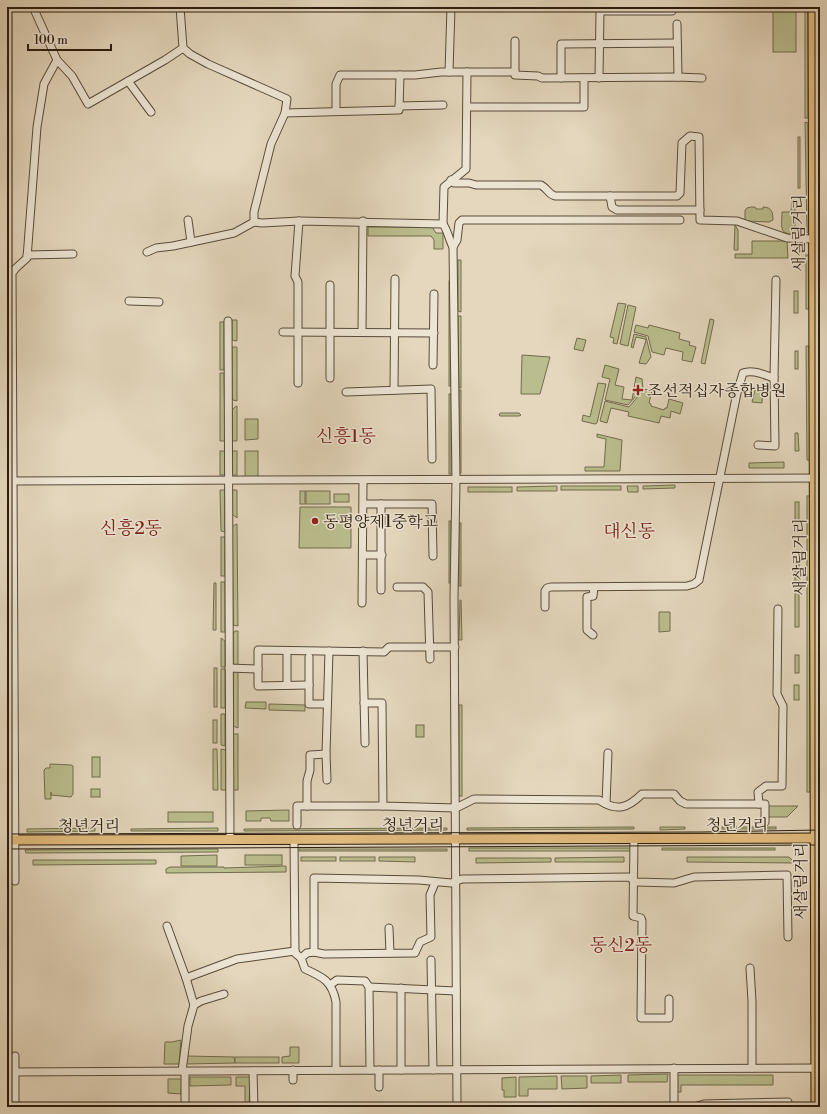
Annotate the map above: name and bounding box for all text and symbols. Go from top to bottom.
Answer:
scale bar [28,26,111,52]
text: 100 m [34,33,68,48]
street label: 새살림거리 [789,194,809,272]
place label: 조선적십자종합병원 [647,381,786,401]
marker: 조선적십자종합병원 [632,384,644,396]
district label: 신흥1동 [316,425,376,448]
place label: 동평양제1중학교 [323,512,438,532]
marker: 동평양제1중학교 [310,516,320,526]
district label: 신흥2동 [100,517,162,540]
street label: 새살림거리 [790,518,810,596]
district label: 대신동 [603,520,655,543]
street label: 청년거리 [382,815,444,835]
street label: 청년거리 [706,815,768,835]
street label: 청년거리 [58,816,120,836]
street label: 새살림거리 [791,842,811,920]
district label: 동신2동 [590,934,652,957]

